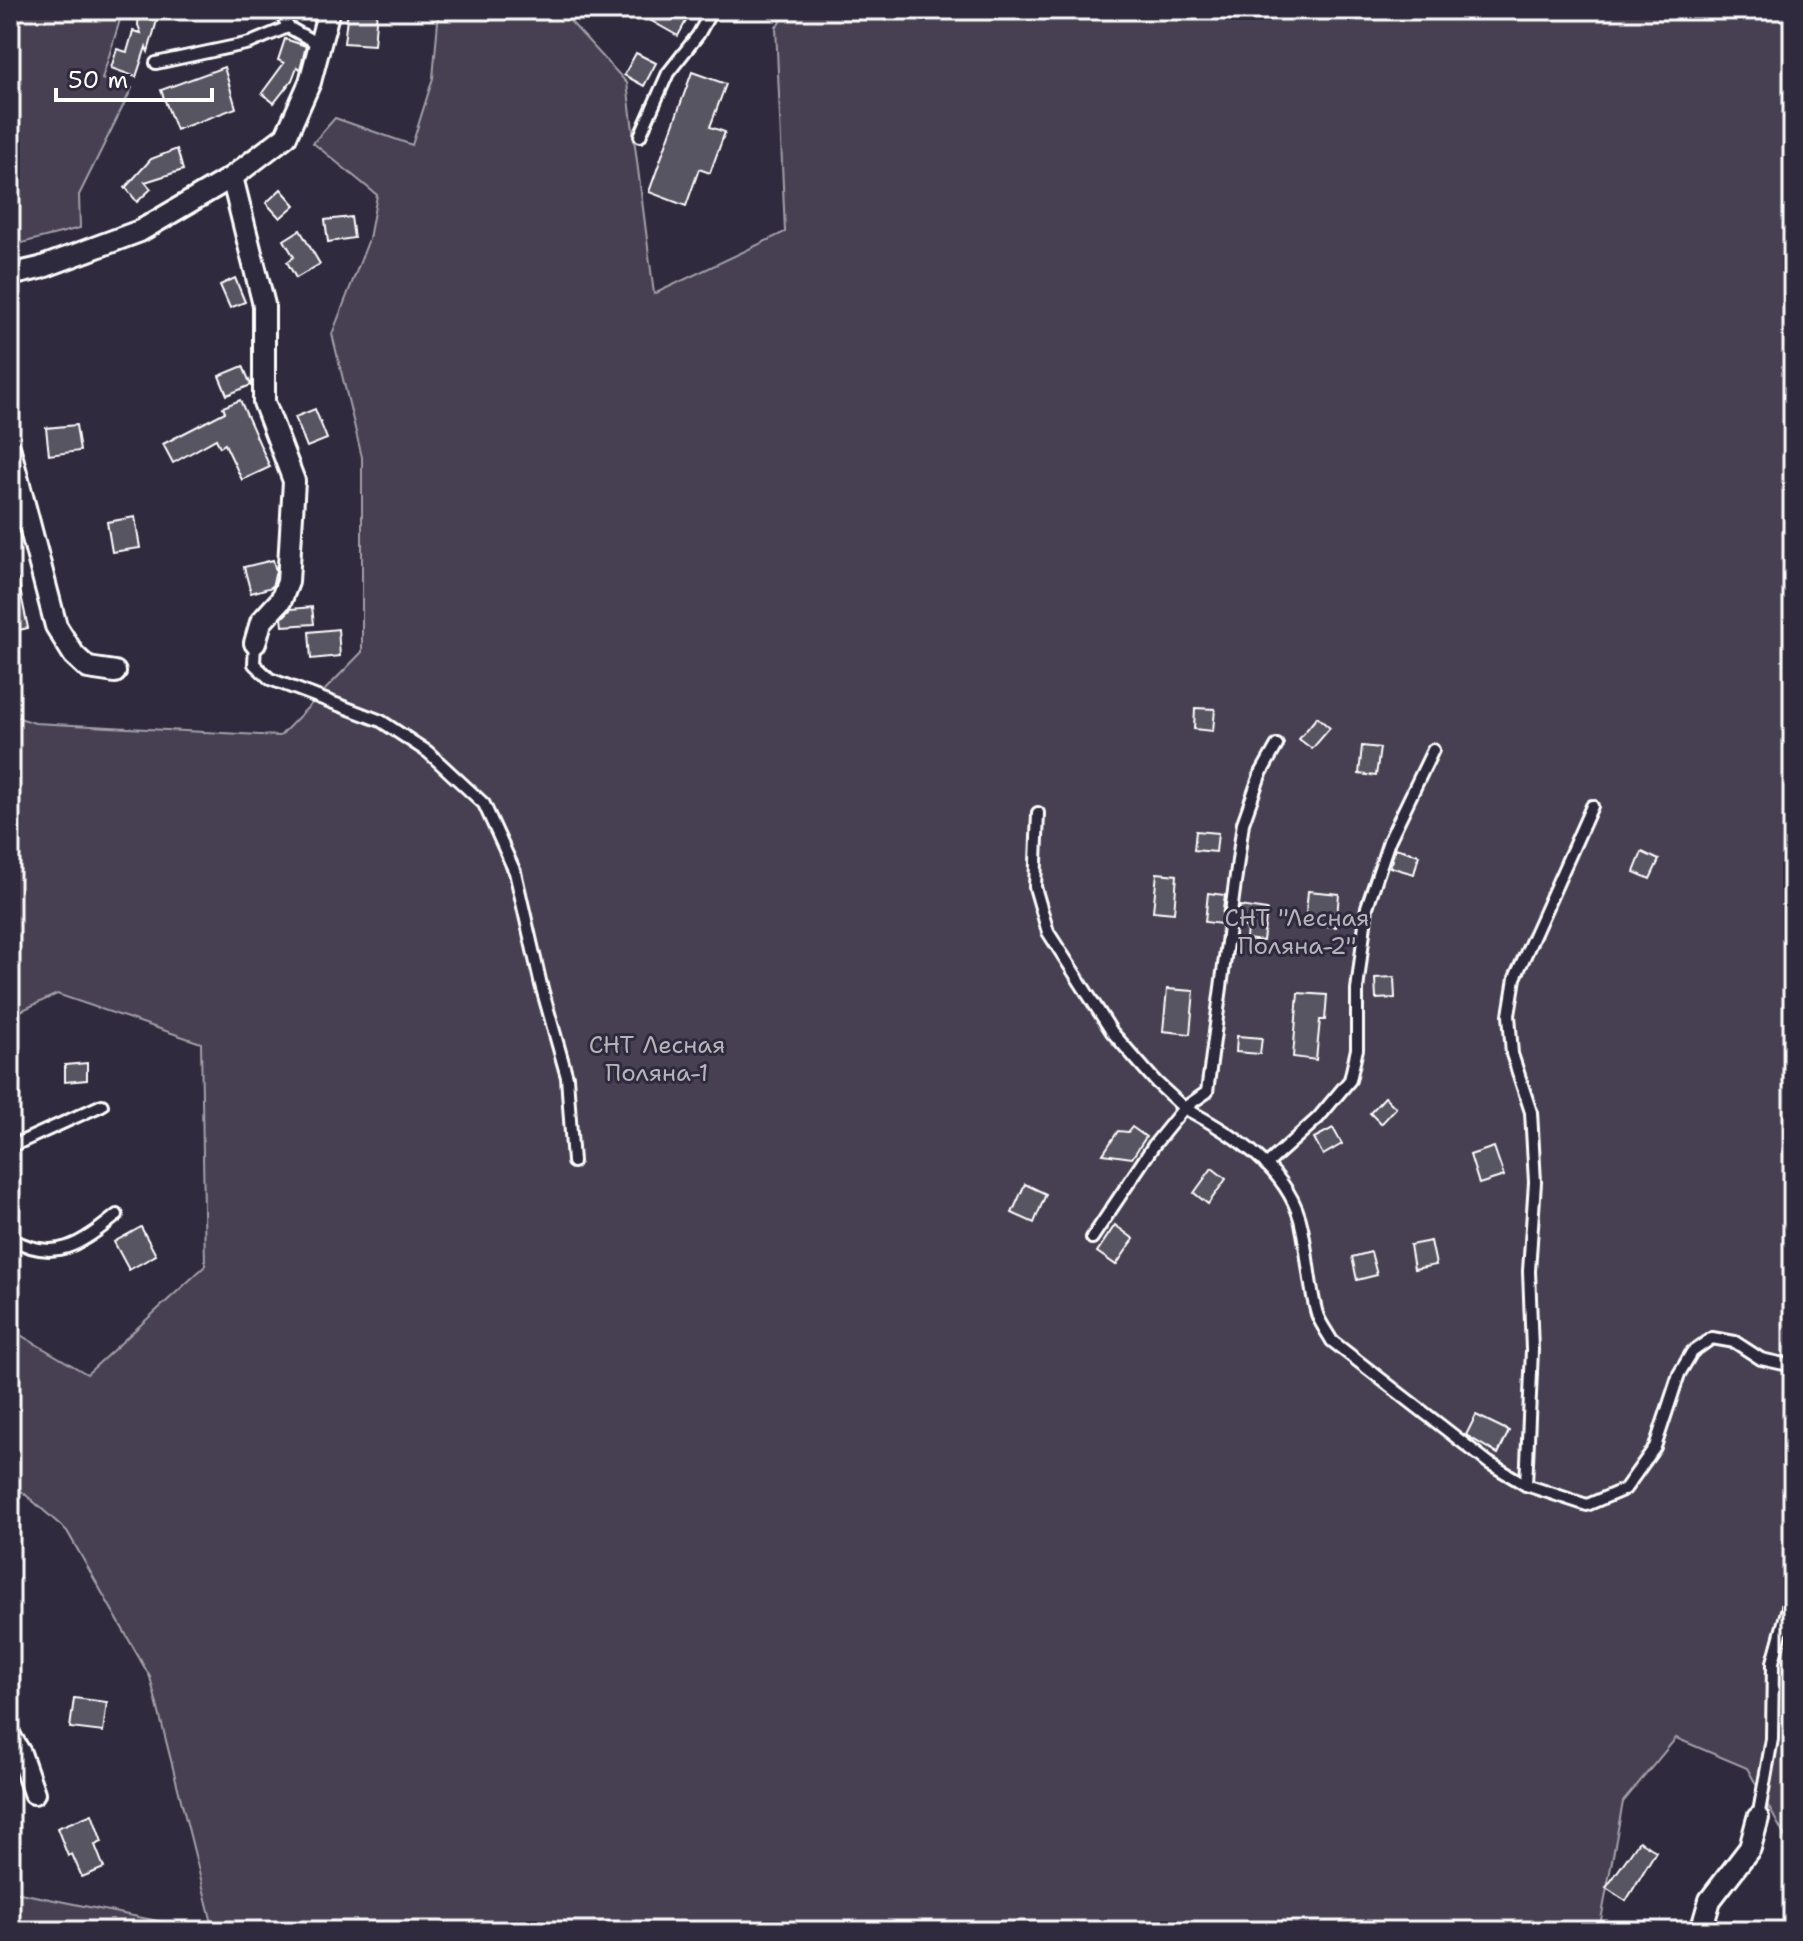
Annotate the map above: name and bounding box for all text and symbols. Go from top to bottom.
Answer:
scale bar [56,52,212,102]
text: 50 m [68,64,128,96]
park label: СНТ "Лесная Поляна-2" [1224,902,1370,962]
park label: СНТ Лесная Поляна-1 [589,1029,725,1089]

